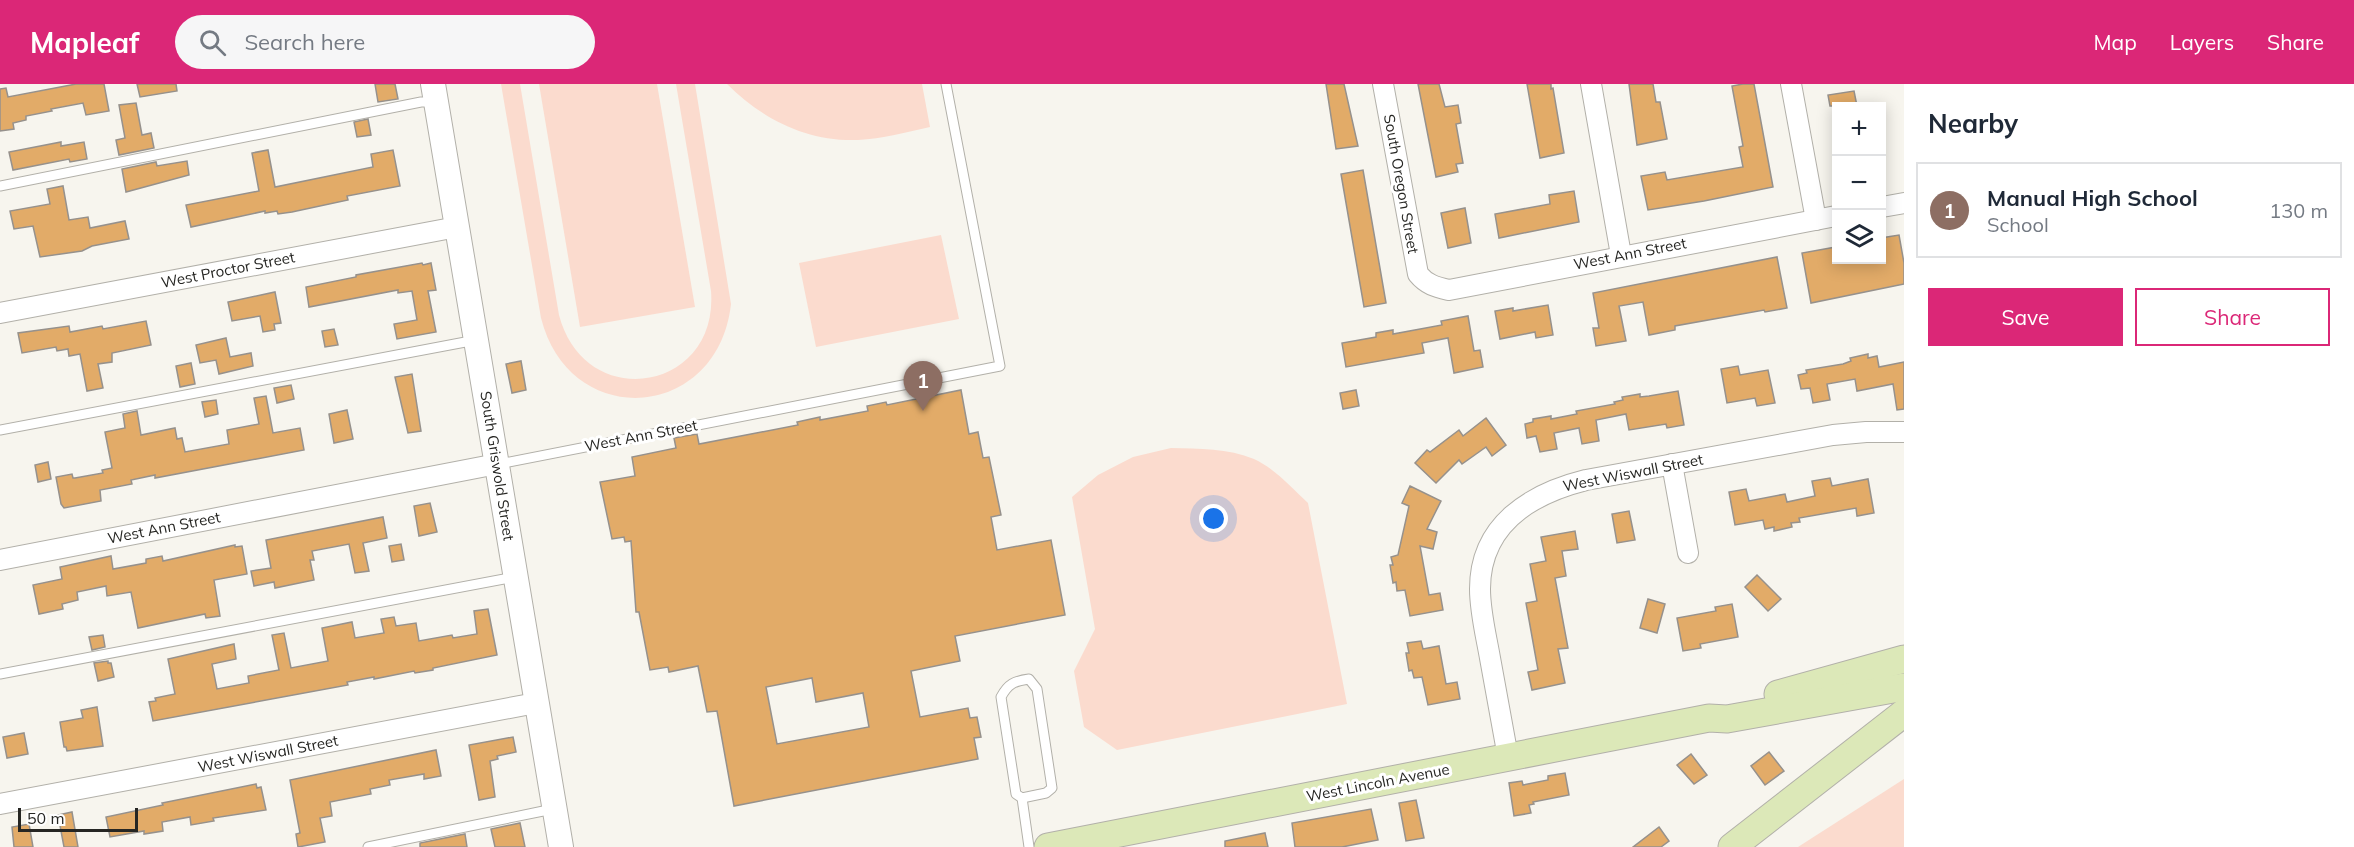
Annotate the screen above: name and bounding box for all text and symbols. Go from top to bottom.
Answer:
search box [175,15,595,69]
text: Mapleaf [30,25,139,60]
icon: search [196,26,229,59]
text: Search here [244,28,365,56]
text: Map [2094,29,2137,55]
text: Layers [2170,29,2234,55]
text: Share [2267,29,2324,55]
map controls [1832,102,1886,264]
button: + [1832,102,1886,156]
text: Nearby [1928,107,2018,140]
street label: South Oregon Street [1380,113,1423,255]
button: − [1832,156,1886,210]
text: Manual High School [1987,184,2198,212]
text: 1 [1944,198,1956,223]
text: 130 m [2269,198,2328,223]
button: layers [1832,210,1886,264]
text: School [1987,212,2049,237]
street label: West Ann Street [1572,233,1688,274]
street label: West Proctor Street [159,247,296,292]
button: Save [1928,288,2123,346]
button: Share [2135,288,2330,346]
pin: 1 [904,362,942,411]
street label: South Griswold Street [476,390,519,542]
street label: West Ann Street [583,415,699,456]
street label: West Wiswall Street [1561,450,1705,495]
your location [1199,504,1228,533]
street label: West Ann Street [106,507,222,548]
street label: West Wiswall Street [196,731,340,776]
street label: West Lincoln Avenue [1305,759,1451,806]
scale bar [18,805,138,832]
text: 50 m [27,808,64,828]

